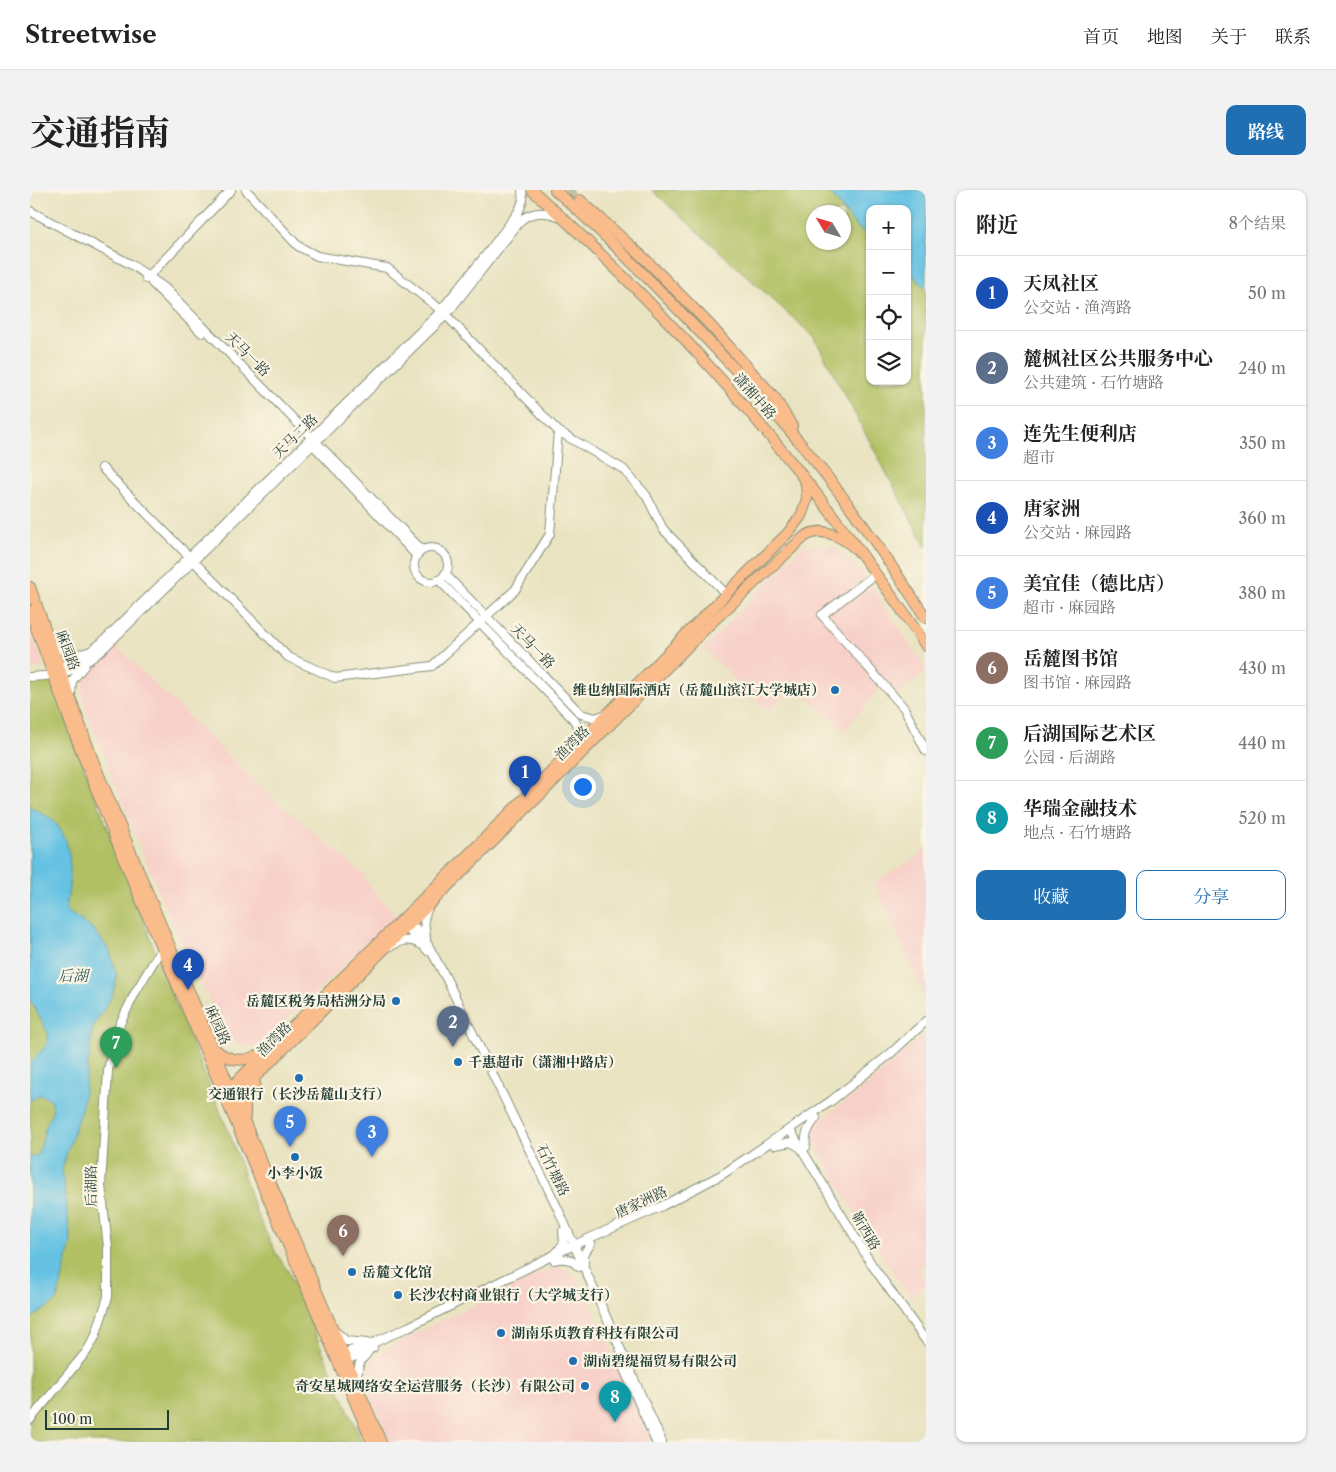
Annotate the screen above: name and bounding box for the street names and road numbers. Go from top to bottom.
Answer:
street label: 天马一路 [222,328,274,380]
street label: 潇湘中路 [730,369,780,423]
street label: 天马二路 [269,410,321,462]
street label: 天马一路 [507,620,559,672]
street label: 麻园路 [52,627,84,673]
street label: 渔湾路 [551,722,593,764]
street label: 麻园路 [201,1002,235,1048]
street label: 渔湾路 [253,1018,295,1060]
street label: 石竹塘路 [533,1141,573,1199]
street label: 后湖路 [82,1165,100,1207]
street label: 唐家洲路 [612,1182,670,1222]
street label: 靳西路 [847,1208,885,1254]

